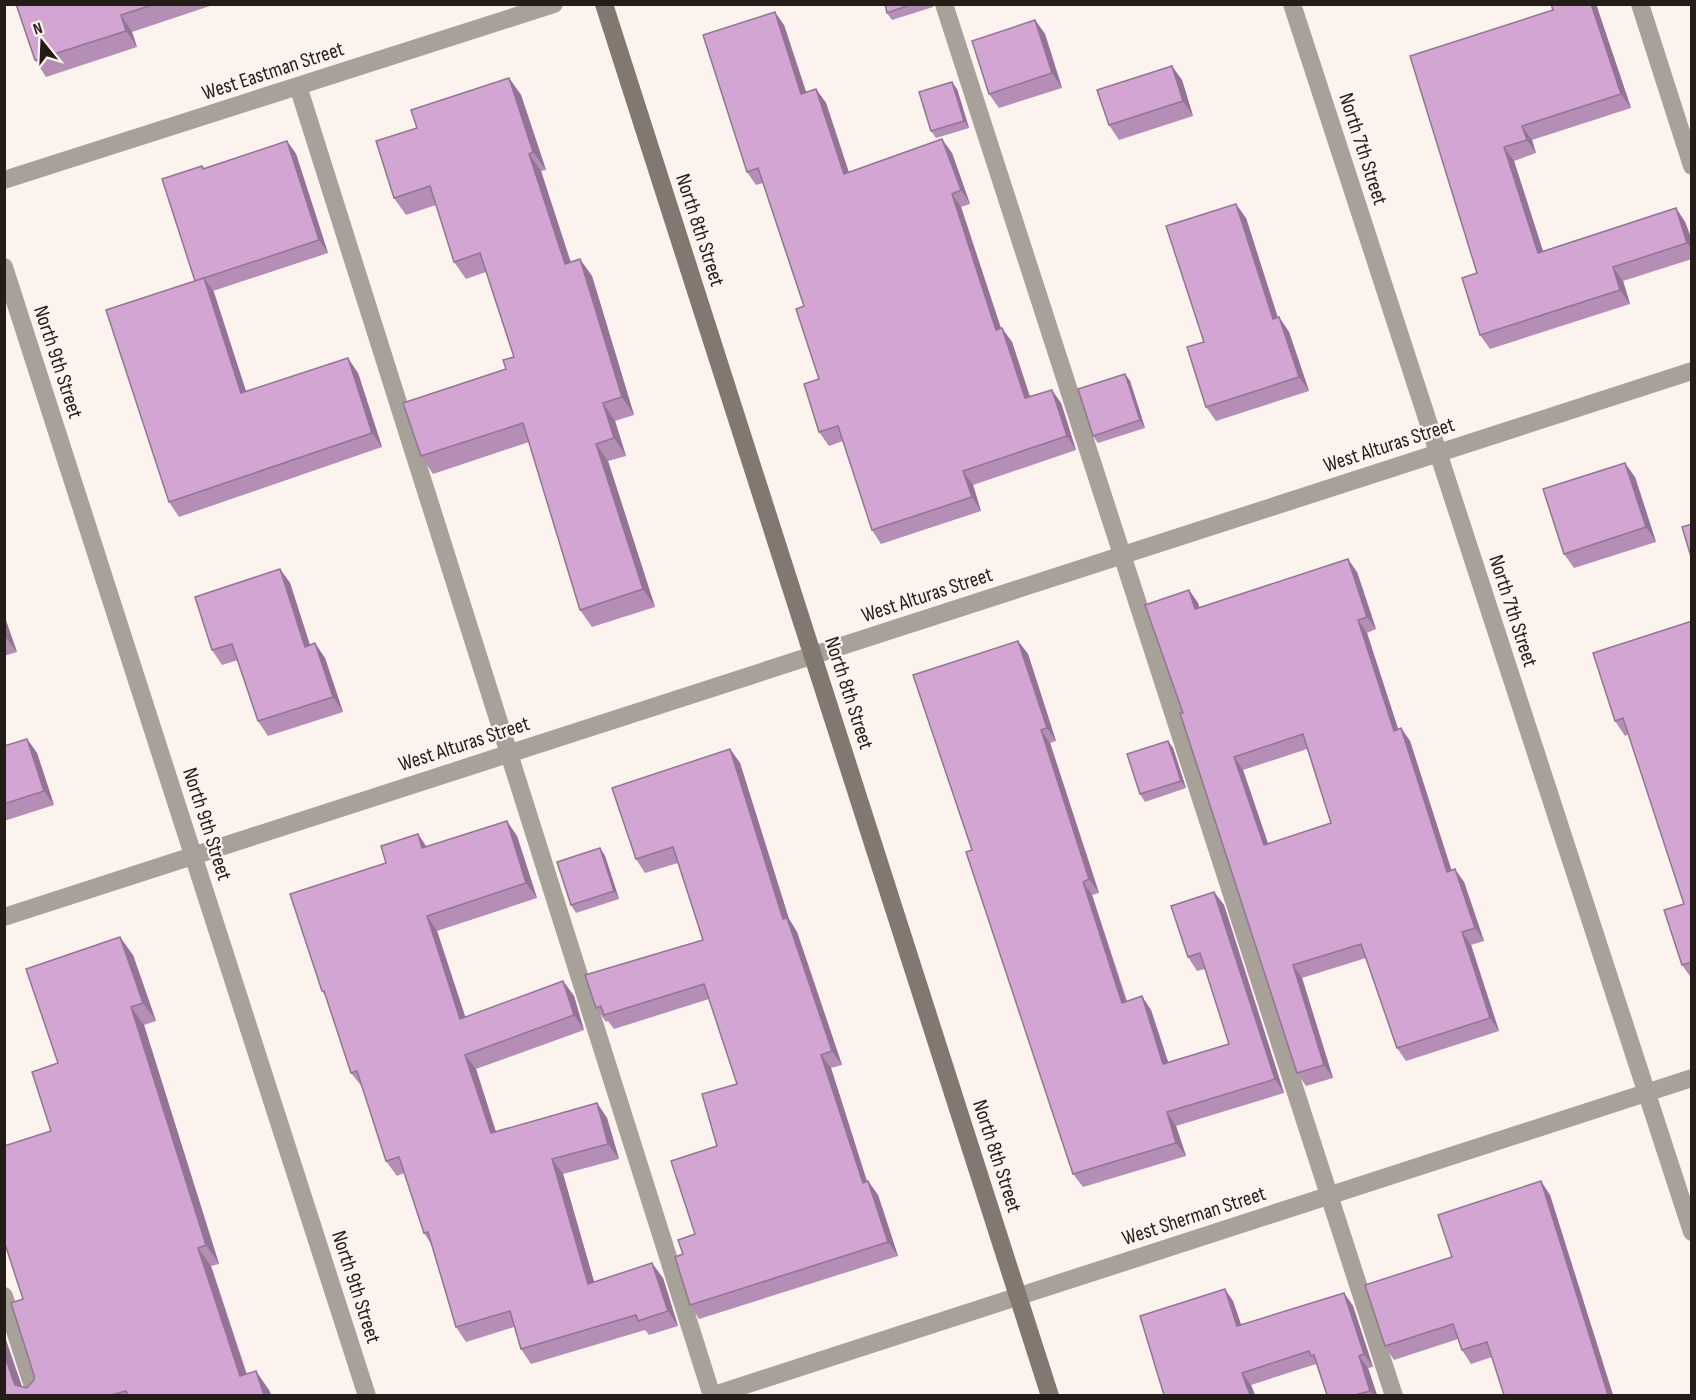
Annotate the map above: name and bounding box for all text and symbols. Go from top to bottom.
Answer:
north arrow [12,12,72,72]
text: N [31,19,45,40]
street label: West Eastman Street [199,36,347,106]
street label: North 7th Street [1333,90,1393,208]
street label: North 8th Street [670,171,730,289]
street label: North 9th Street [28,303,88,421]
street label: West Alturas Street [1320,412,1458,478]
street label: North 7th Street [1483,552,1543,670]
street label: West Alturas Street [858,562,996,628]
street label: North 8th Street [819,634,879,752]
street label: West Alturas Street [395,711,533,777]
street label: North 9th Street [177,765,237,883]
street label: North 8th Street [967,1097,1027,1215]
street label: West Sherman Street [1119,1181,1269,1251]
street label: North 9th Street [326,1228,386,1346]

